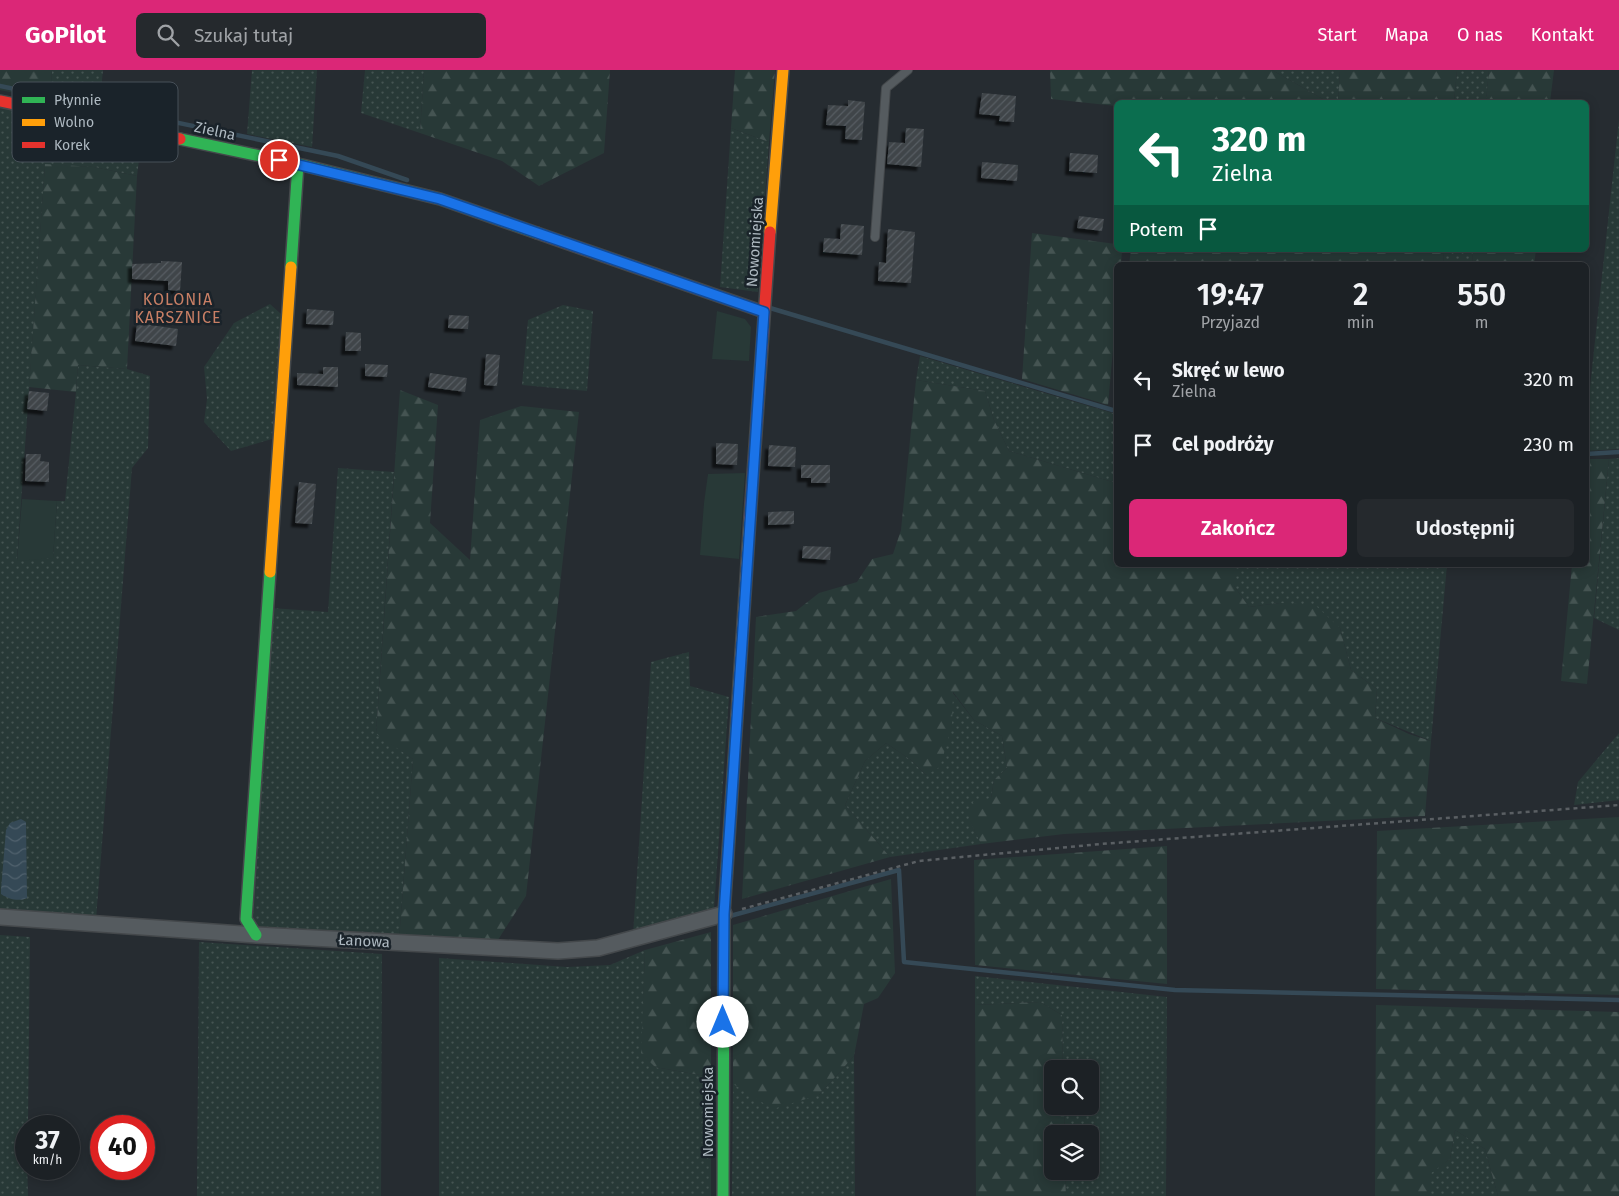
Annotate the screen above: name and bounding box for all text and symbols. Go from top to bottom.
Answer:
search box [136,13,486,58]
text: GoPilot [25,21,106,49]
icon: search [154,21,182,49]
text: Szukaj tutaj [194,24,293,47]
text: Start [1317,24,1357,46]
text: Mapa [1385,24,1429,46]
text: O nas [1457,24,1503,46]
text: Kontakt [1531,24,1594,46]
legend [12,82,178,162]
text: Płynnie [54,92,101,109]
text: Wolno [54,114,94,131]
street label: Zielna [193,118,237,144]
text: 320 m [1212,118,1306,160]
icon: left [1129,120,1194,185]
text: Korek [54,137,91,154]
pin [258,139,300,181]
icon: arrive [265,146,293,174]
text: Zielna [1212,160,1273,187]
street label: Nowomiejska [743,196,767,288]
icon: arrive [1194,215,1222,243]
text: Potem [1129,218,1184,241]
text: 19:47 [1197,277,1264,313]
text: 2 [1353,277,1368,313]
text: 550 [1457,277,1506,313]
district label: KOLONIA KARSZNICE [134,290,222,327]
text: Przyjazd [1201,313,1260,332]
text: min [1347,313,1374,332]
text: m [1475,313,1489,332]
text: Skręć w lewo [1172,359,1285,382]
icon: left [1129,366,1157,394]
text: 320 m [1523,368,1574,391]
text: Zielna [1172,382,1216,401]
icon: arrive [1129,431,1157,459]
text: Cel podróży [1172,433,1274,456]
text: 230 m [1523,433,1574,456]
button: Zakończ [1129,499,1347,557]
button: Udostępnij [1357,499,1574,557]
street label: Łanowa [338,931,390,951]
position arrow [696,995,748,1047]
map controls [1044,1060,1099,1180]
button: search [1044,1060,1099,1115]
street label: Nowomiejska [699,1067,717,1157]
speed limit sign: 40 [90,1115,155,1180]
button: layers [1044,1125,1099,1180]
text: 37 [35,1126,60,1156]
text: km/h [33,1153,62,1167]

